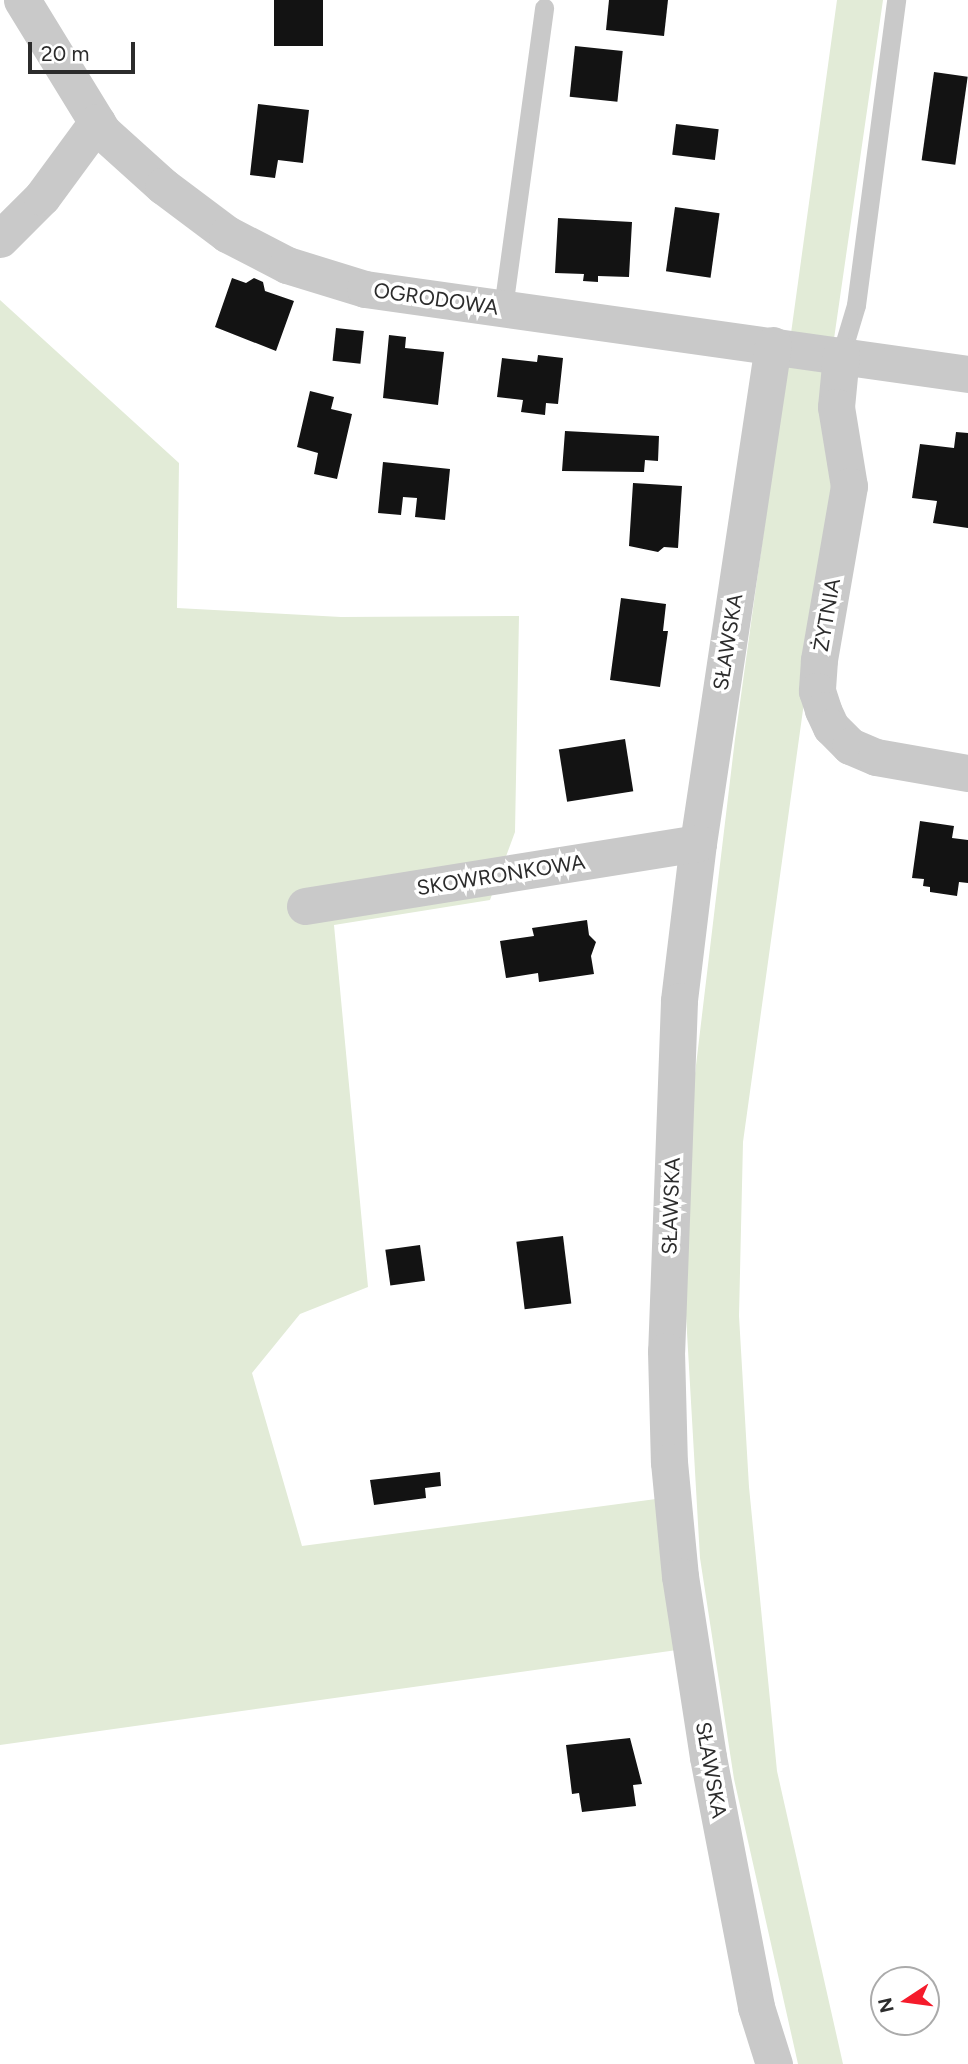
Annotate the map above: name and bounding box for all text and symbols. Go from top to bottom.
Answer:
scale bar [32,28,138,72]
text: 20 m [41,41,89,66]
street label: OGRODOWA [372,278,500,320]
street label: ŻYTNIA [808,576,846,654]
street label: SŁAWSKA [708,592,748,692]
street label: SKOWRONKOWA [415,849,587,901]
street label: SŁAWSKA [657,1157,685,1255]
street label: SŁAWSKA [690,1720,732,1820]
north arrow [870,1966,940,2036]
text: N [873,1996,899,2015]

